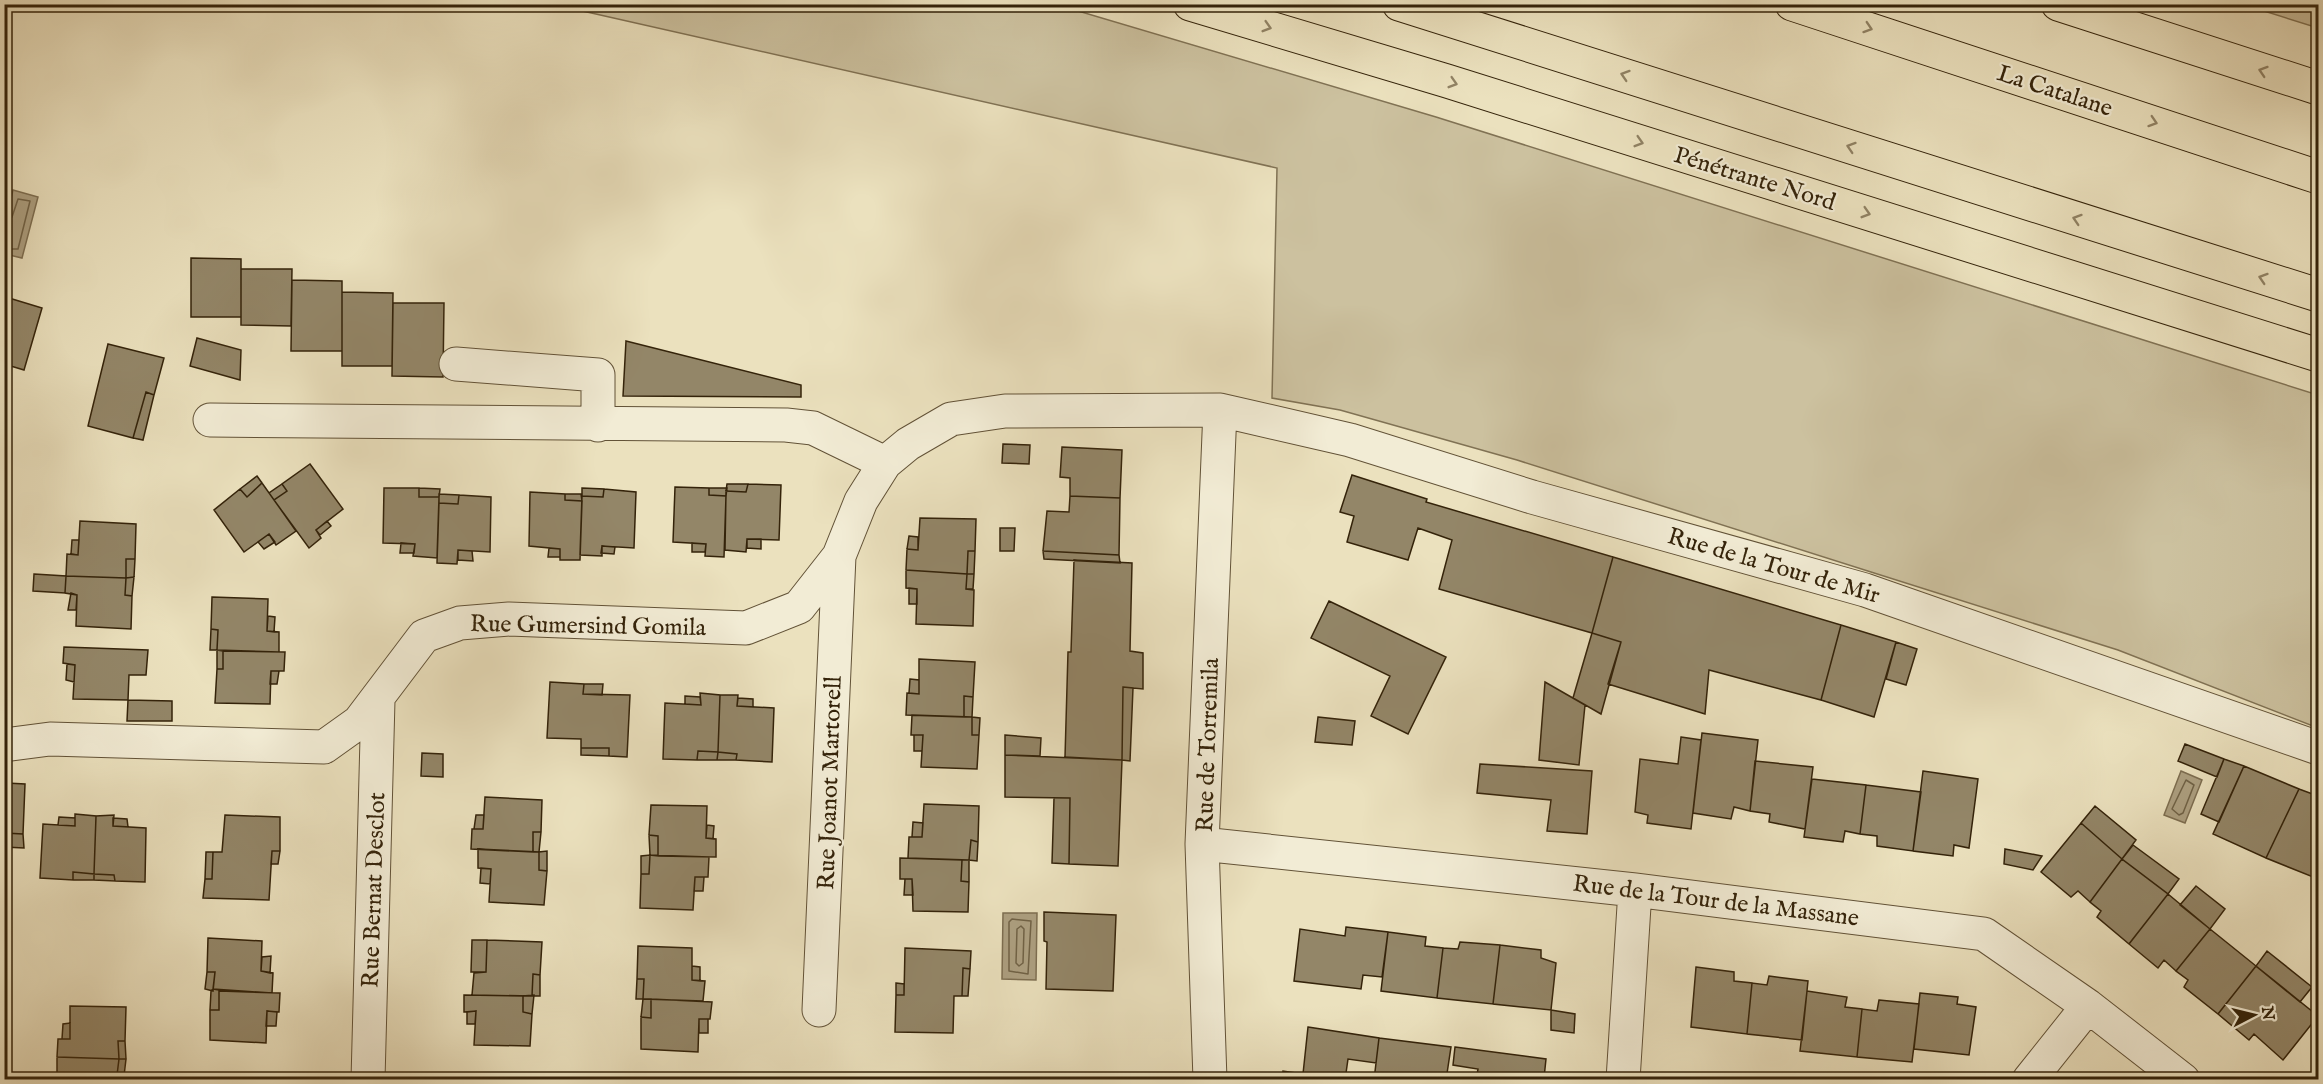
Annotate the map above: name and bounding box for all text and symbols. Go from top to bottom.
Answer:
one-way arrow [1261,20,1272,32]
one-way arrow [1862,21,1873,33]
street label: La Catalane [1993,58,2116,125]
one-way arrow [2258,65,2269,78]
one-way arrow [1620,70,1631,82]
one-way arrow [1447,76,1458,88]
one-way arrow [2147,115,2158,127]
one-way arrow [1633,134,1644,147]
street label: Pénétrante Nord [1670,140,1839,219]
one-way arrow [1846,142,1857,154]
one-way arrow [1860,206,1871,218]
one-way arrow [2072,213,2083,226]
one-way arrow [2258,272,2269,285]
street label: Rue de la Tour de Mir [1664,521,1884,612]
street label: Rue Gumersind Gomila [470,609,707,644]
street label: Rue de Torremila [1190,657,1227,833]
street label: Rue Joanot Martorell [811,675,850,891]
street label: Rue Bernat Desclot [356,792,393,988]
street label: Rue de la Tour de la Massane [1571,869,1861,934]
north arrow [2224,985,2284,1045]
text: N [2256,1004,2278,1022]

